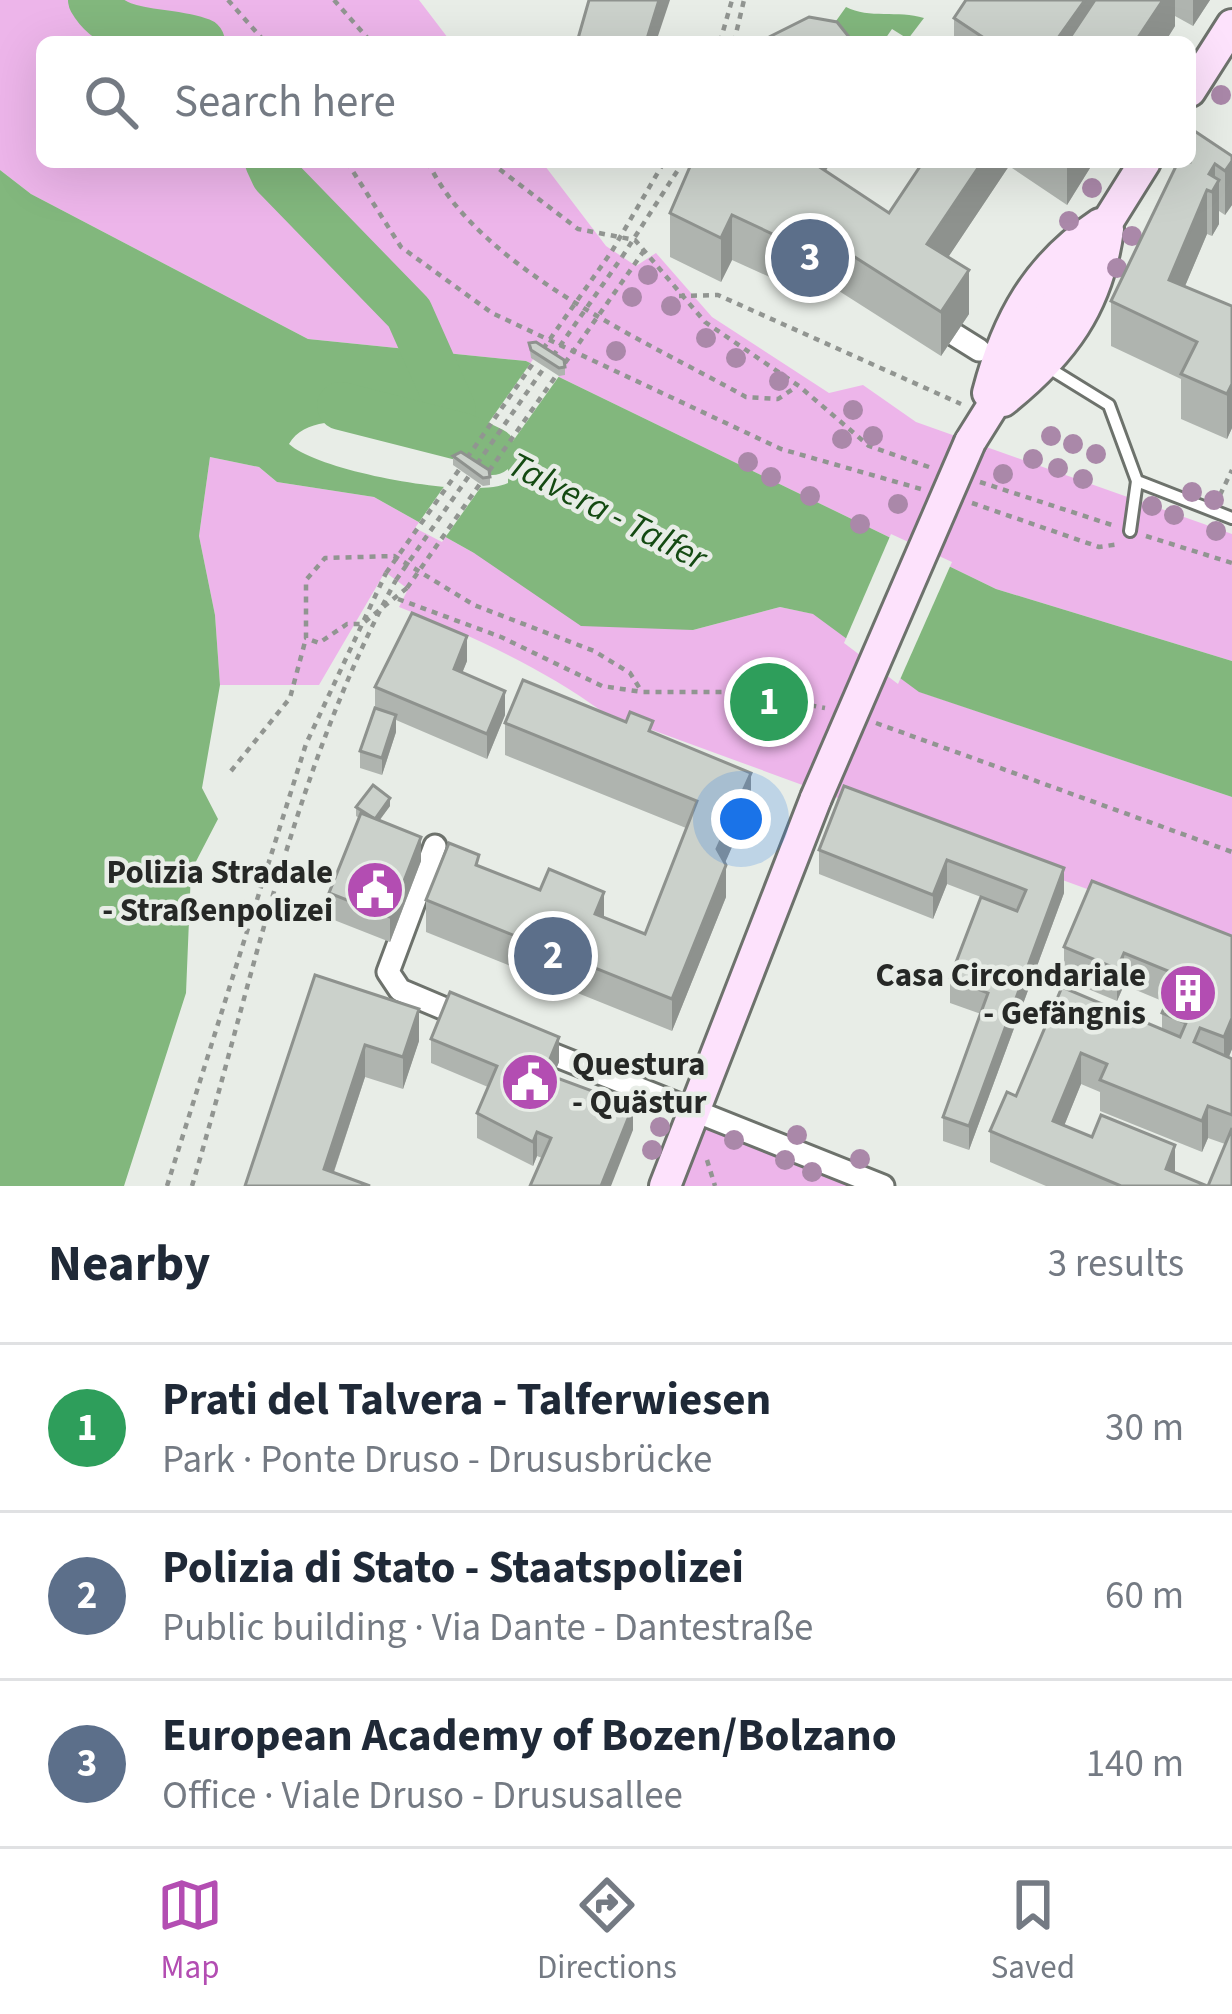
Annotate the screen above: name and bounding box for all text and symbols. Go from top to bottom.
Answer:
search box [36,36,1196,168]
icon: search [78,69,144,135]
text: Search here [174,70,396,134]
pin: 3 [771,213,849,303]
water label: Talvera - Talfer [499,439,717,584]
pin: 1 [730,657,808,747]
your location [711,789,771,849]
place label: Polizia Stradale - Straßenpolizei [102,849,333,934]
public building icon: Polizia Stradale - Straßenpolizei [344,859,406,921]
pin: 2 [514,911,592,1001]
place label: Casa Circondariale - Gefängnis [875,952,1146,1037]
building icon: Casa Circondariale - Gefängnis [1157,962,1219,1024]
place label: Questura - Quästur [572,1041,708,1126]
public building icon: Questura - Quästur [499,1051,561,1113]
text: Nearby [48,1228,210,1300]
text: 3 results [1048,1236,1184,1292]
text: Prati del Talvera - Talferwiesen [162,1368,771,1432]
text: 1 [77,1400,97,1456]
text: 30 m [1105,1400,1184,1456]
text: Park · Ponte Druso - Drususbrücke [162,1432,712,1488]
text: Polizia di Stato - Staatspolizei [162,1536,744,1600]
text: 2 [77,1568,97,1624]
text: 60 m [1105,1568,1184,1624]
text: Public building · Via Dante - Dantestraße [162,1600,813,1656]
text: European Academy of Bozen/Bolzano [162,1704,897,1768]
text: 3 [77,1736,97,1792]
text: 140 m [1086,1736,1184,1792]
text: Office · Viale Druso - Drususallee [162,1768,683,1824]
tab: Map [157,1872,223,1991]
tab: Directions [537,1872,677,1991]
tab: Saved [991,1872,1075,1991]

